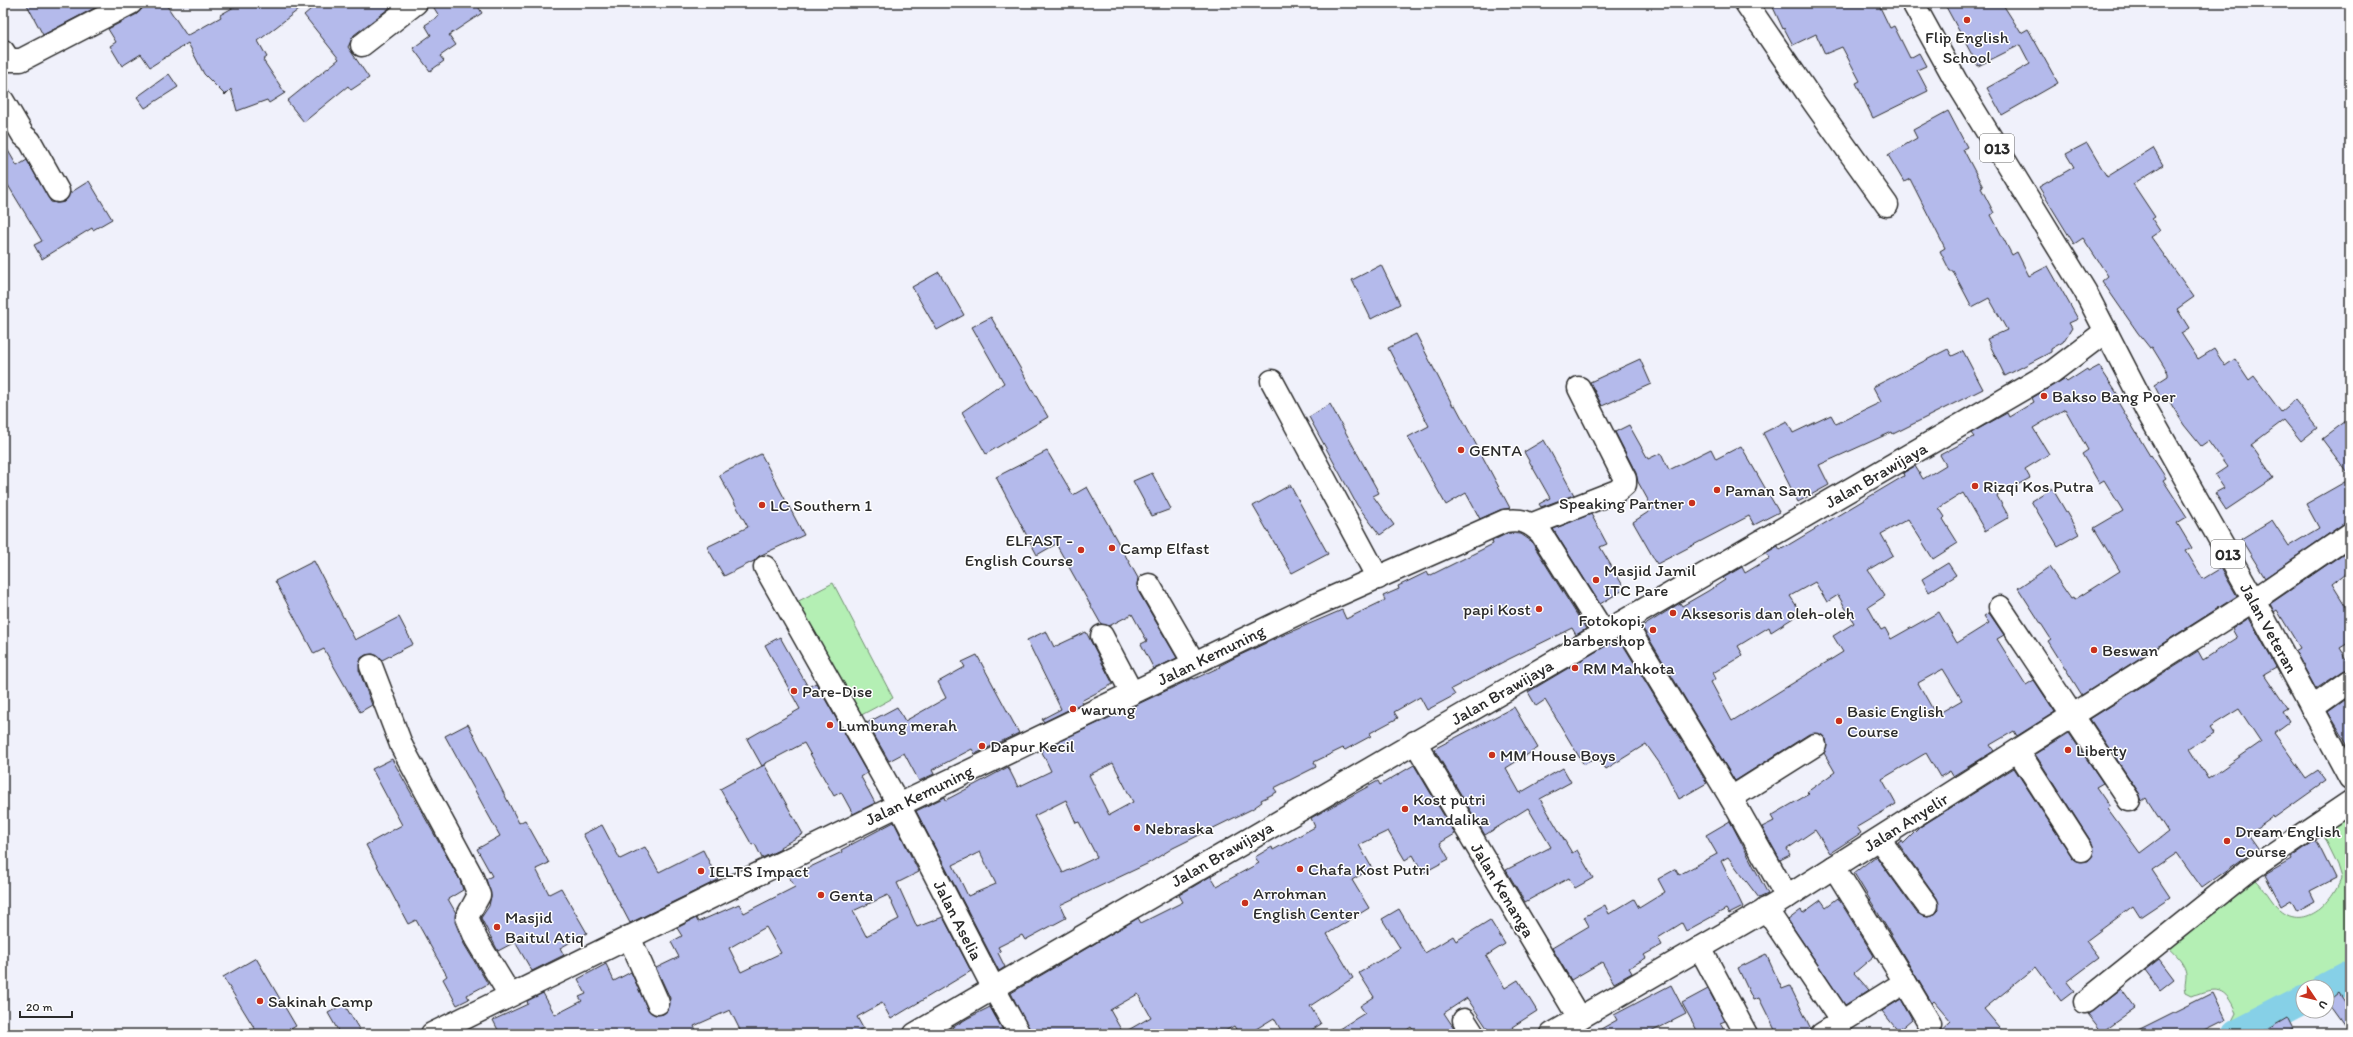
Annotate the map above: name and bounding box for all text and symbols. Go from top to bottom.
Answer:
marker: Flip English School [1962,15,1972,25]
place label: Flip English School [1925,27,2010,67]
road number: 013 [1980,134,2014,162]
place label: Bakso Bang Poer [2052,386,2176,406]
marker: Bakso Bang Poer [2039,391,2049,401]
street label: Jalan Brawijaya [1821,438,1931,512]
place label: GENTA [1469,440,1522,460]
marker: GENTA [1456,445,1466,455]
place label: Rizqi Kos Putra [1983,476,2094,496]
place label: Paman Sam [1725,480,1811,500]
marker: Rizqi Kos Putra [1970,481,1980,491]
marker: Paman Sam [1712,485,1722,495]
place label: Speaking Partner [1559,493,1685,513]
place label: LC Southern 1 [770,495,872,515]
marker: Speaking Partner [1687,498,1697,508]
marker: LC Southern 1 [757,500,767,510]
place label: ELFAST - English Course [965,530,1073,570]
place label: Camp Elfast [1120,538,1209,558]
road number: 013 [2211,540,2245,568]
marker: Camp Elfast [1107,543,1117,553]
marker: ELFAST - English Course [1076,545,1086,555]
place label: Masjid Jamil ITC Pare [1604,560,1696,600]
marker: Masjid Jamil ITC Pare [1591,575,1601,585]
street label: Jalan Veteran [2236,580,2302,676]
place label: papi Kost [1463,599,1531,619]
place label: Aksesoris dan oleh-oleh [1681,603,1855,623]
marker: papi Kost [1534,604,1544,614]
marker: Aksesoris dan oleh-oleh [1668,608,1678,618]
place label: Fotokopi, barbershop [1563,610,1645,650]
street label: Jalan Kemuning [1154,620,1268,690]
marker: Fotokopi, barbershop [1648,625,1658,635]
place label: Beswan [2102,640,2159,660]
marker: Beswan [2089,645,2099,655]
street label: Jalan Brawijaya [1447,655,1557,729]
place label: RM Mahkota [1583,658,1675,678]
marker: RM Mahkota [1570,663,1580,673]
place label: Pare-Dise [802,681,872,701]
marker: Pare-Dise [789,686,799,696]
place label: warung [1081,699,1136,719]
place label: Basic English Course [1847,701,1945,741]
marker: warung [1068,704,1078,714]
place label: Lumbung merah [838,715,958,735]
marker: Basic English Course [1834,716,1844,726]
marker: Lumbung merah [825,720,835,730]
place label: Dapur Kecil [990,736,1075,756]
place label: Liberty [2076,740,2127,760]
marker: Dapur Kecil [977,741,987,751]
place label: MM House Boys [1500,745,1616,765]
marker: Liberty [2063,745,2073,755]
marker: MM House Boys [1487,750,1497,760]
street label: Jalan Kemuning [862,760,976,830]
street label: Jalan Anyelir [1860,788,1952,856]
place label: Kost putri Mandalika [1413,789,1489,829]
marker: Kost putri Mandalika [1400,804,1410,814]
street label: Jalan Brawijaya [1167,817,1277,891]
place label: Nebraska [1145,818,1214,838]
place label: Dream English Course [2235,821,2342,861]
marker: Nebraska [1132,823,1142,833]
marker: Dream English Course [2222,836,2232,846]
street label: Jalan Kenanga [1467,839,1539,941]
place label: Chafa Kost Putri [1308,859,1429,879]
place label: IELTS Impact [709,861,809,881]
marker: Chafa Kost Putri [1295,864,1305,874]
marker: IELTS Impact [696,866,706,876]
street label: Jalan Aselia [929,877,987,963]
place label: Arrohman English Center [1253,883,1360,923]
place label: Genta [829,885,873,905]
marker: Genta [816,890,826,900]
marker: Arrohman English Center [1240,898,1250,908]
place label: Masjid Baitul Atiq [505,907,584,947]
marker: Masjid Baitul Atiq [492,922,502,932]
north arrow [2295,979,2335,1019]
place label: Sakinah Camp [268,991,373,1011]
scale bar [20,993,72,1019]
marker: Sakinah Camp [255,996,265,1006]
text: U [2315,998,2330,1011]
text: 20 m [26,1000,53,1014]

